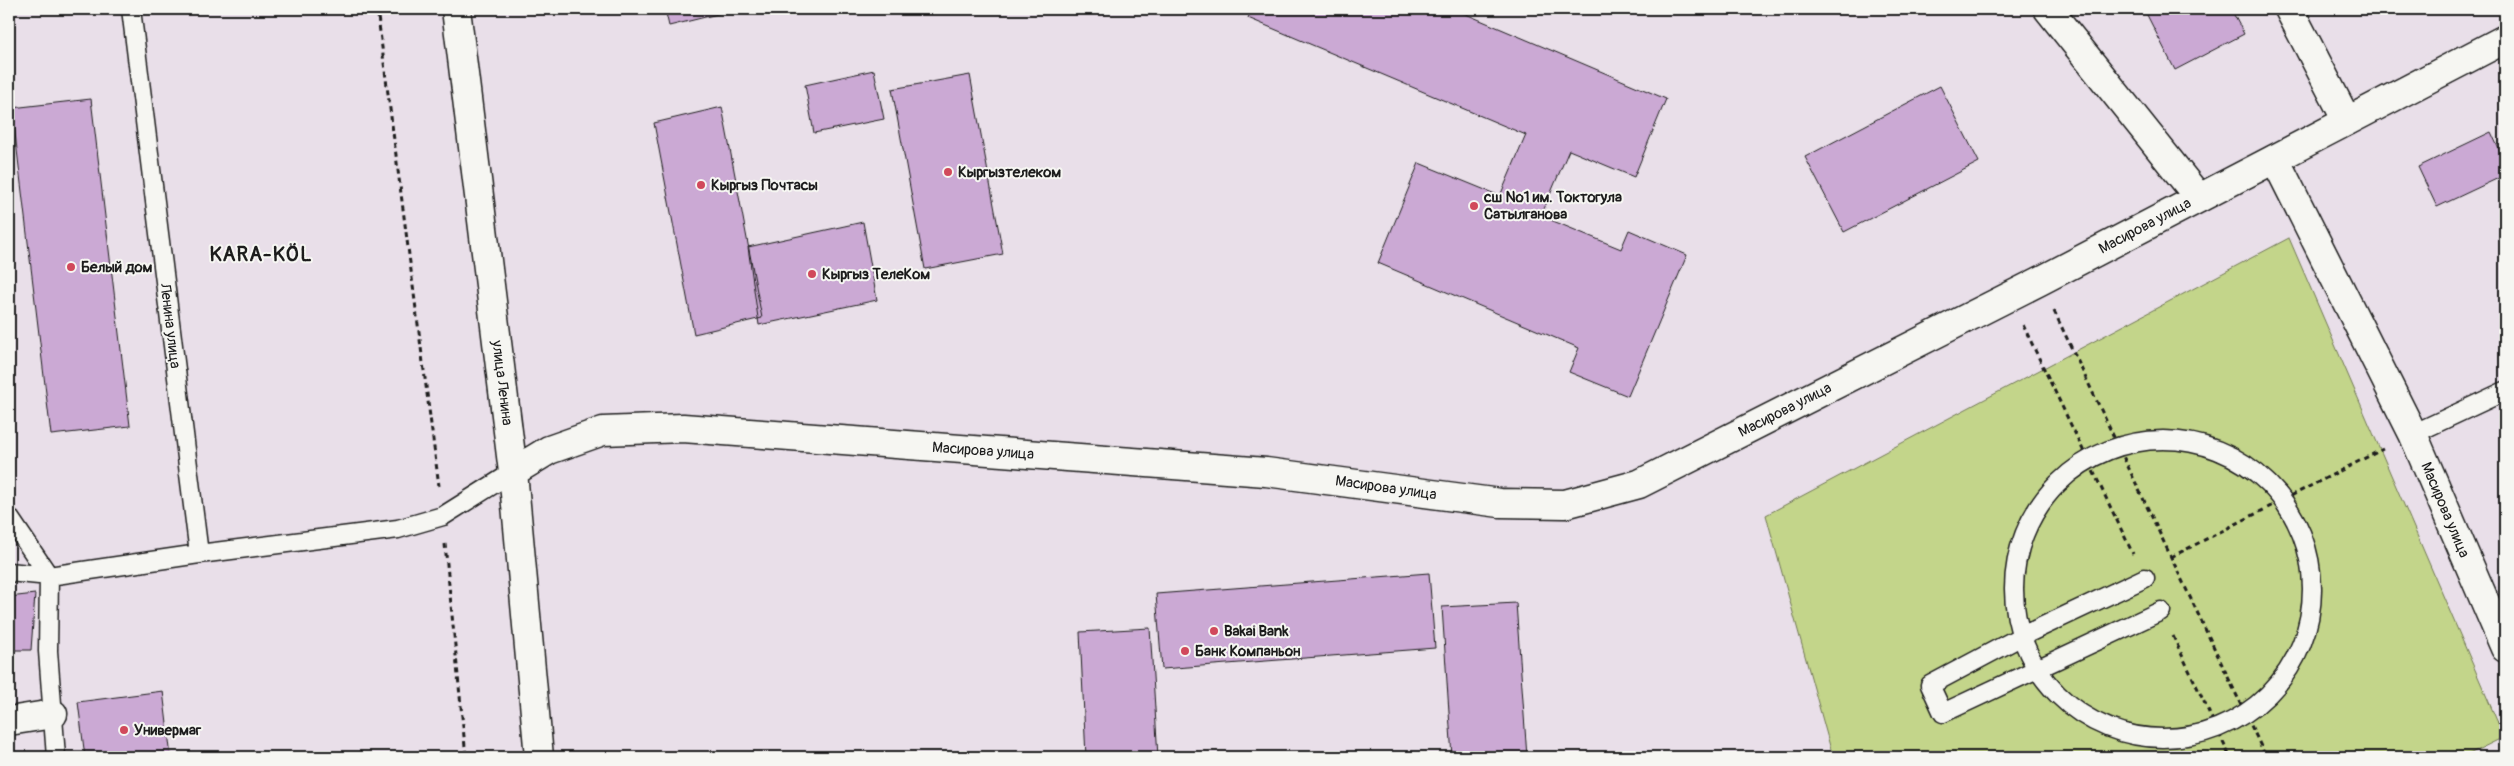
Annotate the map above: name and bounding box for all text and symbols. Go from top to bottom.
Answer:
place label: Кыргызтелеком [958,163,1061,182]
marker: Кыргызтелеком [942,166,954,178]
place label: Кыргыз Почтасы [711,176,818,195]
marker: Кыргыз Почтасы [695,179,707,191]
place label: сш №1 им. Токтогула Сатылганова [1483,188,1622,224]
street label: Масирова улица [2095,194,2195,258]
marker: сш №1 им. Токтогула Сатылганова [1468,200,1480,212]
district label: KARA-KÖL [210,242,312,267]
place label: Белый дом [81,258,152,277]
marker: Белый дом [65,261,77,273]
place label: Кыргыз ТелеКом [822,265,930,284]
marker: Кыргыз ТелеКом [806,268,818,280]
street label: Ленина улица [155,281,185,370]
street label: улица Ленина [487,338,517,427]
street label: Масирова улица [1735,378,1835,442]
street label: Масирова улица [931,438,1035,464]
street label: Масирова улица [2416,459,2474,561]
street label: Масирова улица [1334,471,1438,505]
place label: Bakai Bank [1224,622,1289,641]
marker: Bakai Bank [1208,625,1220,637]
place label: Банк Компаньон [1195,642,1301,661]
marker: Банк Компаньон [1179,645,1191,657]
place label: Универмаг [134,721,202,740]
marker: Универмаг [118,724,130,736]

